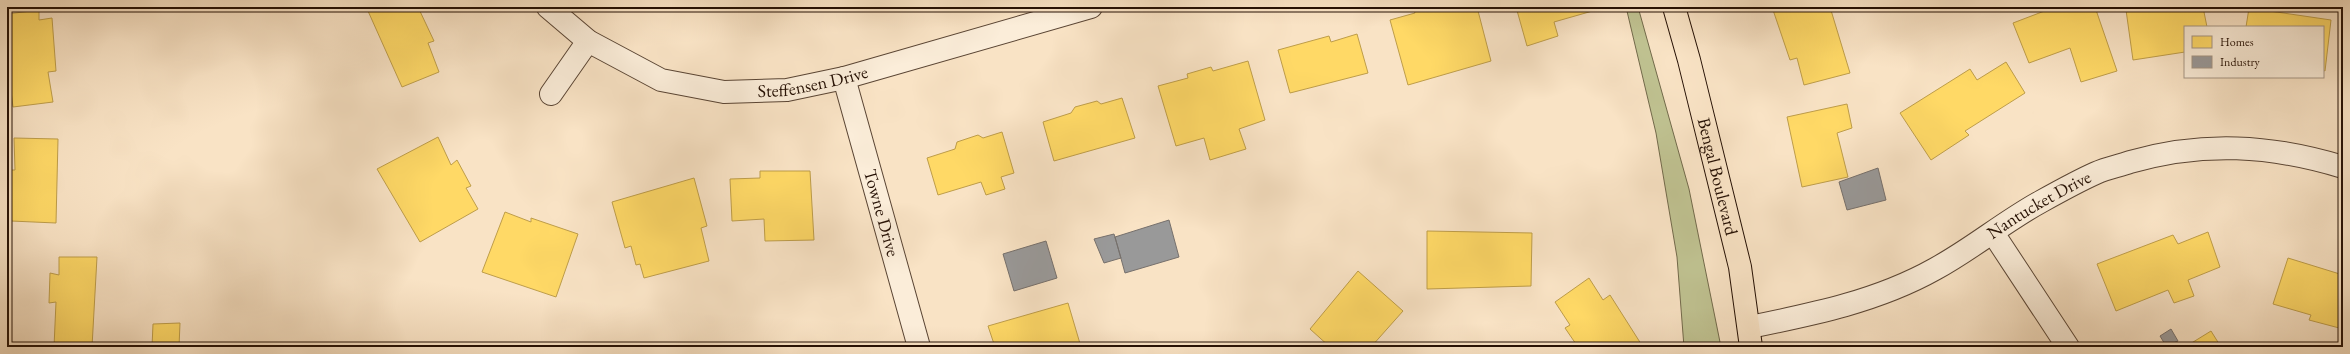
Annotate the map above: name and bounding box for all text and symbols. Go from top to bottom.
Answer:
legend [2184,26,2324,78]
text: Homes [2220,34,2254,50]
text: Industry [2220,54,2260,70]
street label: Steffensen Drive [757,60,870,102]
street label: Bengal Boulevard [1693,115,1744,238]
street label: Nantucket Drive [1982,165,2094,244]
street label: Towne Drive [859,166,905,259]

